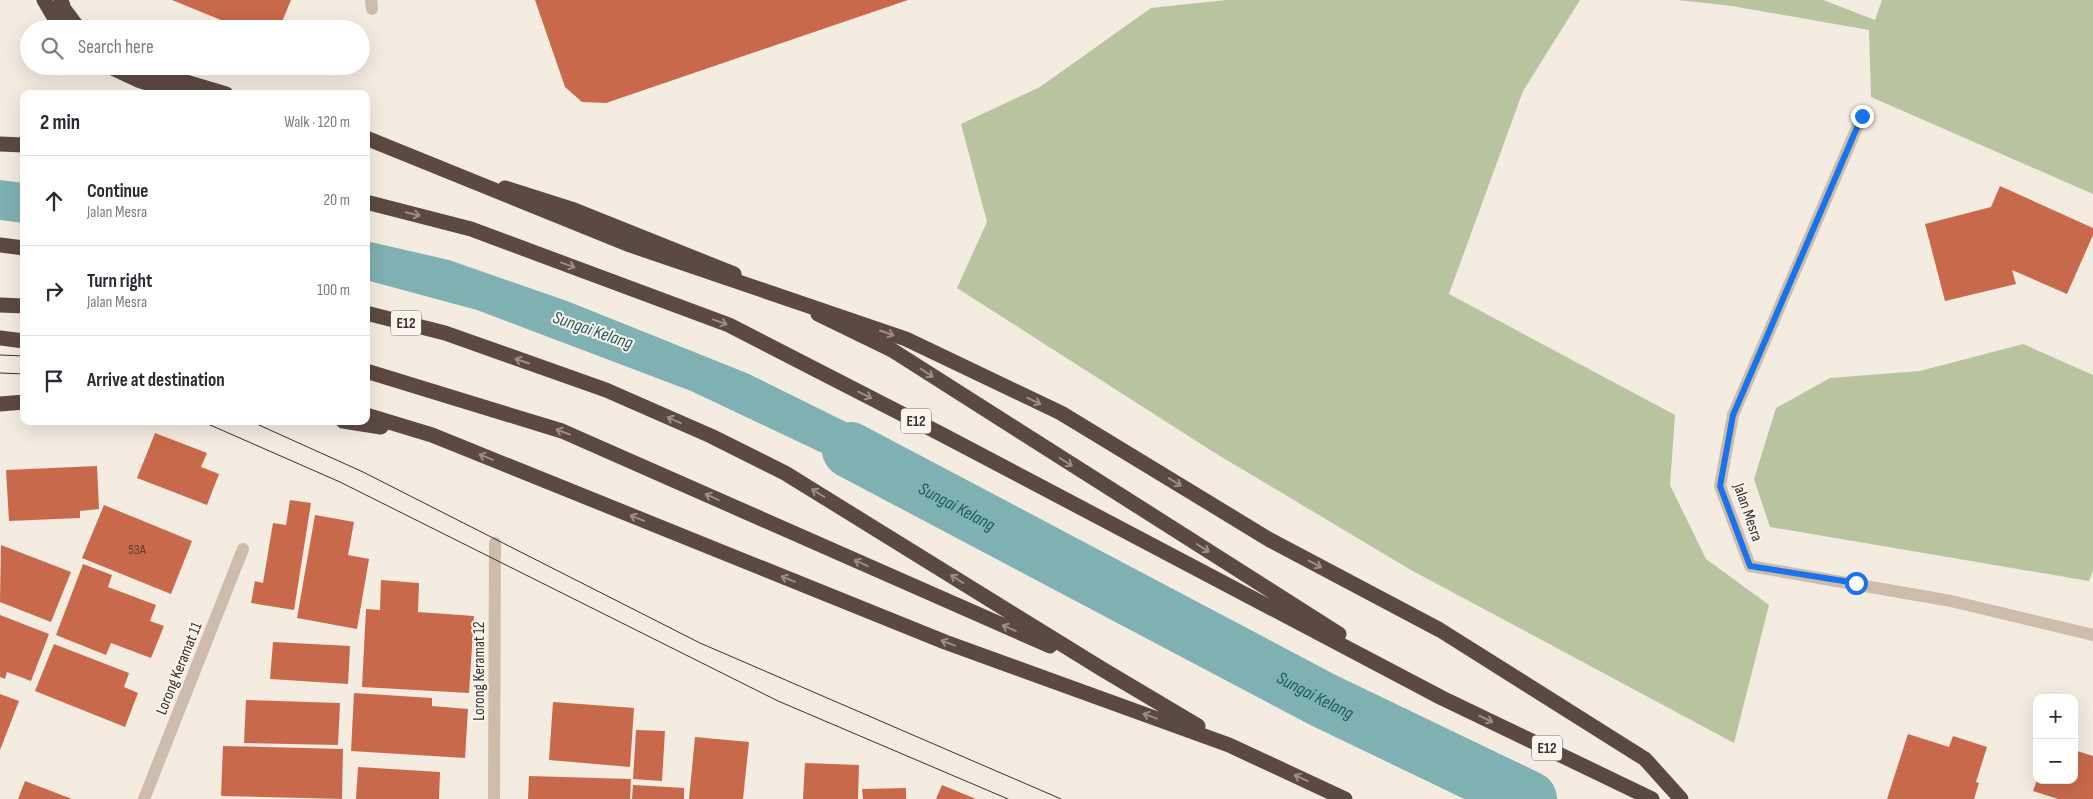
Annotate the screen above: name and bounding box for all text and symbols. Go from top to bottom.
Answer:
search box [20,20,370,75]
icon: search [38,34,66,62]
text: Search here [78,36,154,59]
route end [1851,105,1874,128]
text: 2 min [40,110,80,135]
text: Walk · 120 m [284,113,350,132]
text: Continue [87,180,148,203]
icon: ahead [40,187,68,215]
text: 20 m [323,191,350,210]
text: Jalan Mesra [87,203,147,222]
one-way arrow [405,210,421,220]
one-way arrow [559,261,575,270]
text: Turn right [87,270,152,293]
icon: right [40,277,68,305]
text: 100 m [317,281,350,300]
text: Jalan Mesra [87,293,147,312]
water label: Sungai Kelang [550,307,636,354]
road number: E12 [391,310,421,336]
one-way arrow [712,318,727,327]
one-way arrow [879,329,894,338]
one-way arrow [515,356,531,365]
icon: arrive [40,367,68,395]
one-way arrow [920,368,934,378]
text: Arrive at destination [87,369,225,392]
one-way arrow [857,391,872,400]
one-way arrow [1027,396,1042,406]
road number: E12 [901,408,931,434]
one-way arrow [667,414,682,424]
one-way arrow [556,427,571,437]
one-way arrow [479,451,494,461]
one-way arrow [1058,457,1072,467]
water label: Sungai Kelang [915,478,999,536]
one-way arrow [1167,478,1181,488]
street label: Jalan Mesra [1728,480,1766,544]
one-way arrow [812,488,826,498]
one-way arrow [705,492,720,502]
one-way arrow [630,512,645,522]
house number: 53A [128,541,147,558]
one-way arrow [1196,543,1210,553]
one-way arrow [854,557,869,567]
one-way arrow [1307,560,1322,569]
route start [1845,572,1868,595]
one-way arrow [780,574,796,583]
one-way arrow [950,574,964,584]
street label: Lorong Keramat 11 [152,619,207,718]
street label: Lorong Keramat 12 [470,621,489,721]
one-way arrow [1002,623,1017,633]
one-way arrow [941,638,956,647]
water label: Sungai Kelang [1273,667,1357,724]
map controls [2033,694,2078,784]
button: + [2033,694,2078,739]
one-way arrow [1143,711,1159,720]
one-way arrow [1478,715,1493,724]
road number: E12 [1532,736,1562,760]
button: − [2033,739,2078,784]
one-way arrow [1294,773,1309,782]

